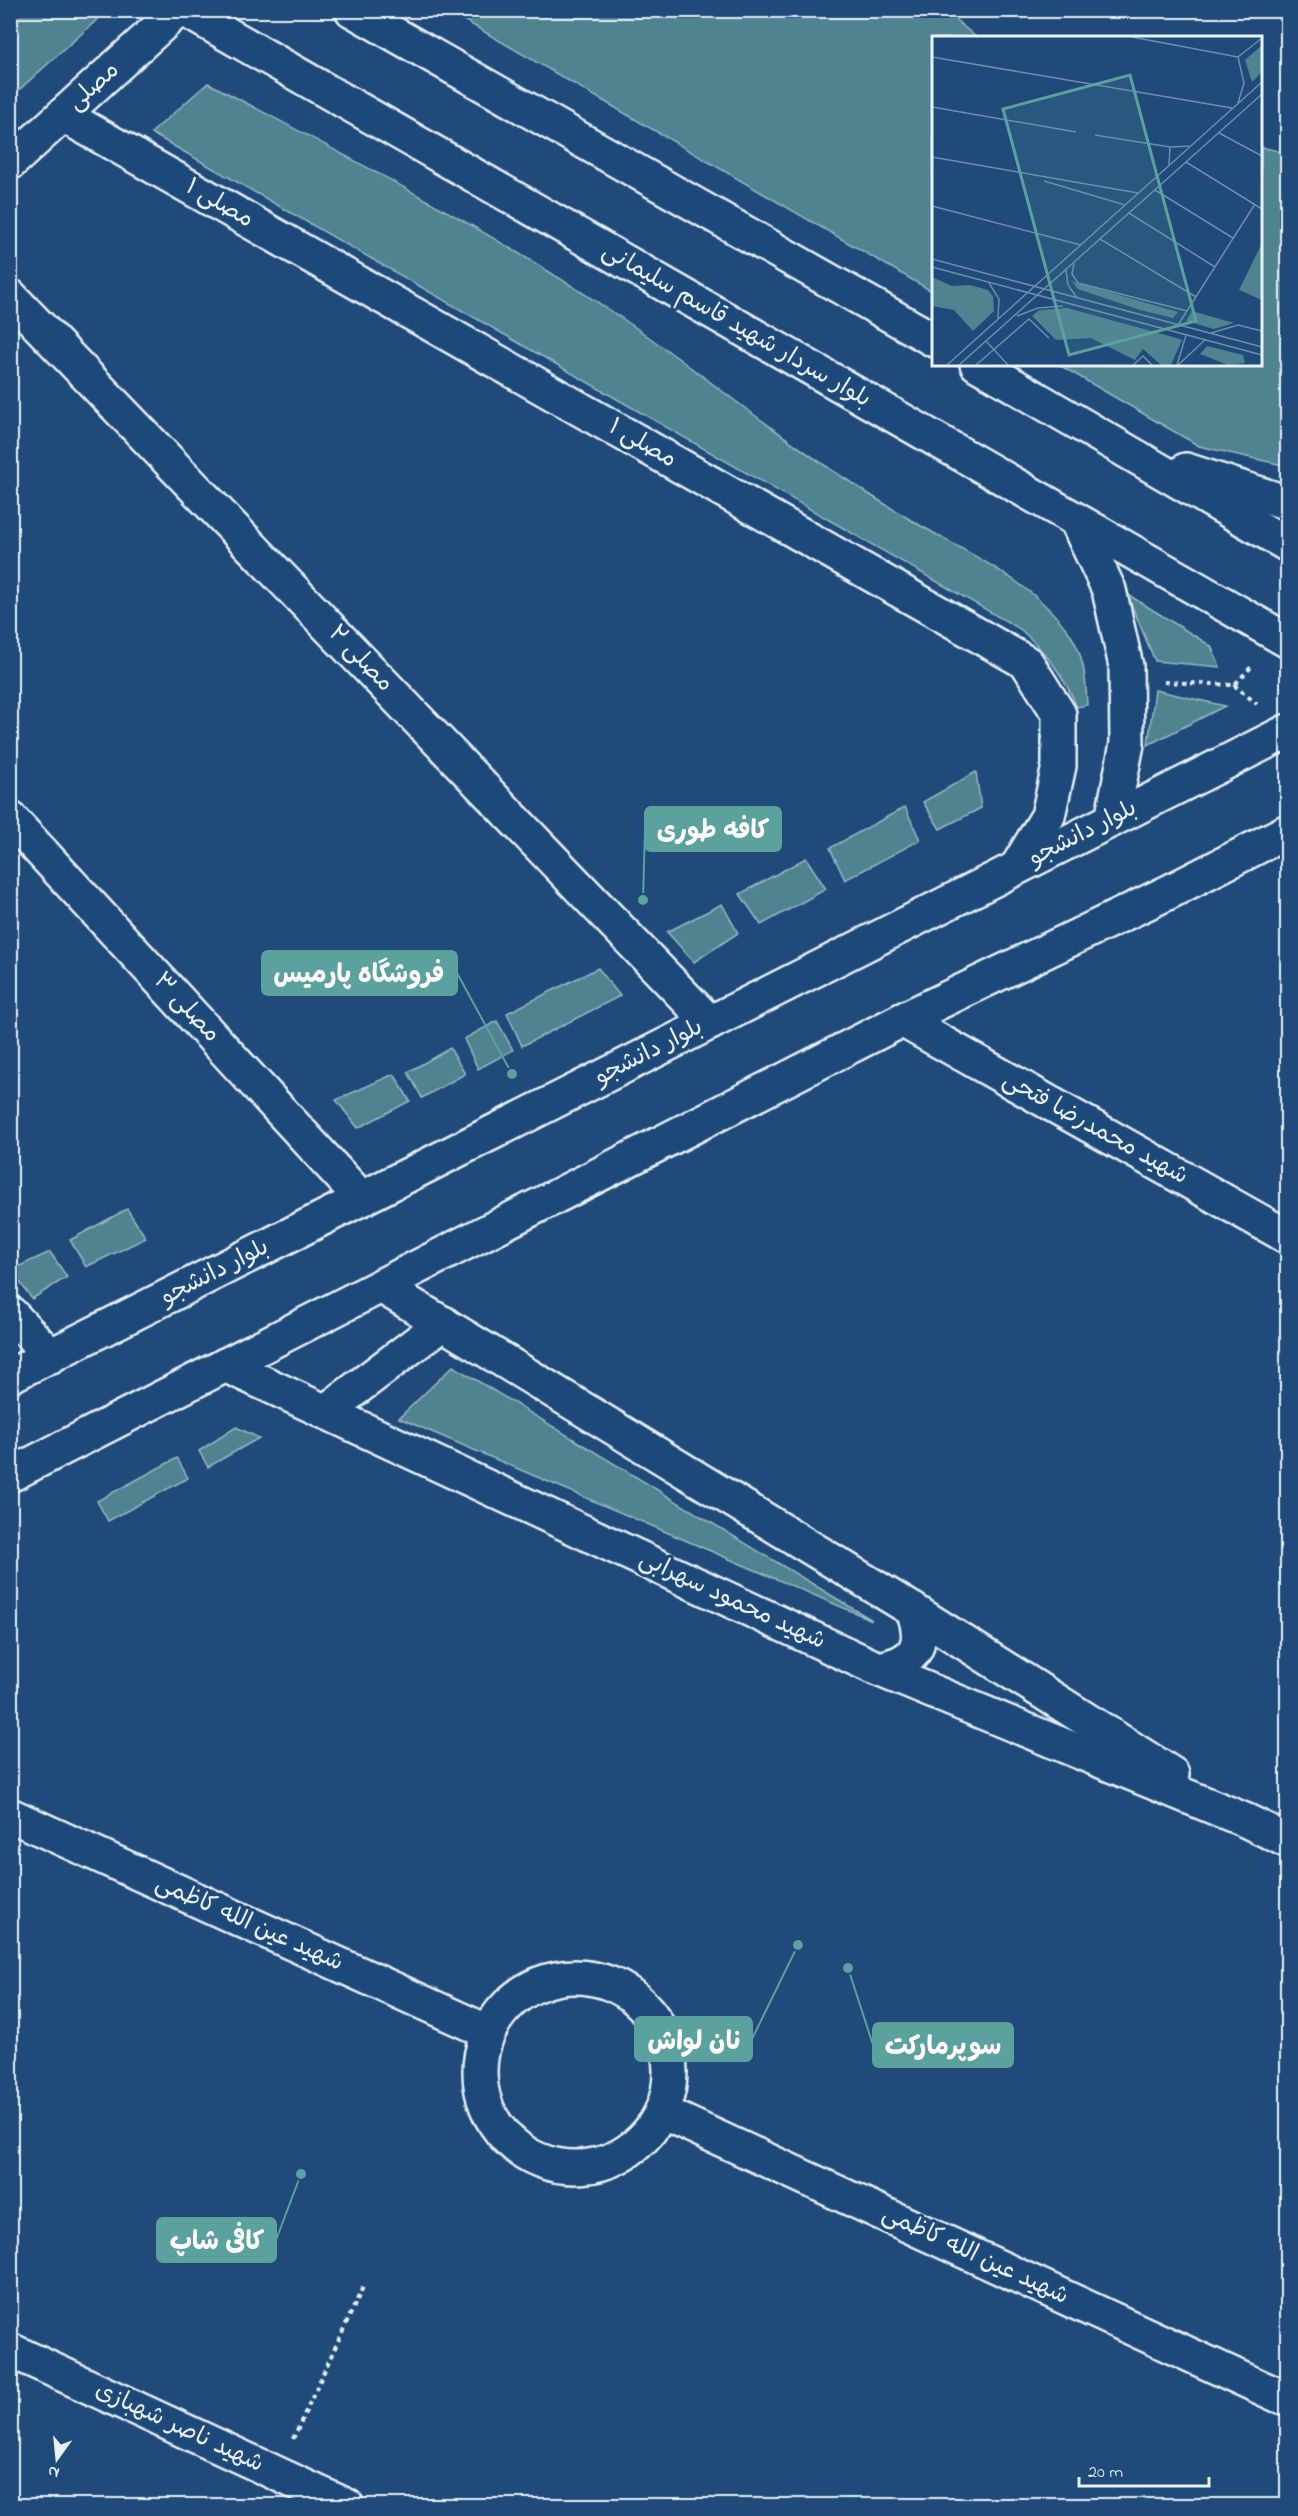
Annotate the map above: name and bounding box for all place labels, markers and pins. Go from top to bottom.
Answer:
callout: کافه طوری [645,807,781,851]
callout: فروشگاه پارمیس [262,951,457,995]
callout: نان لواش [635,2017,752,2061]
callout: سوپرمارکت [873,2023,1013,2067]
callout: کافی شاپ [157,2218,276,2262]

